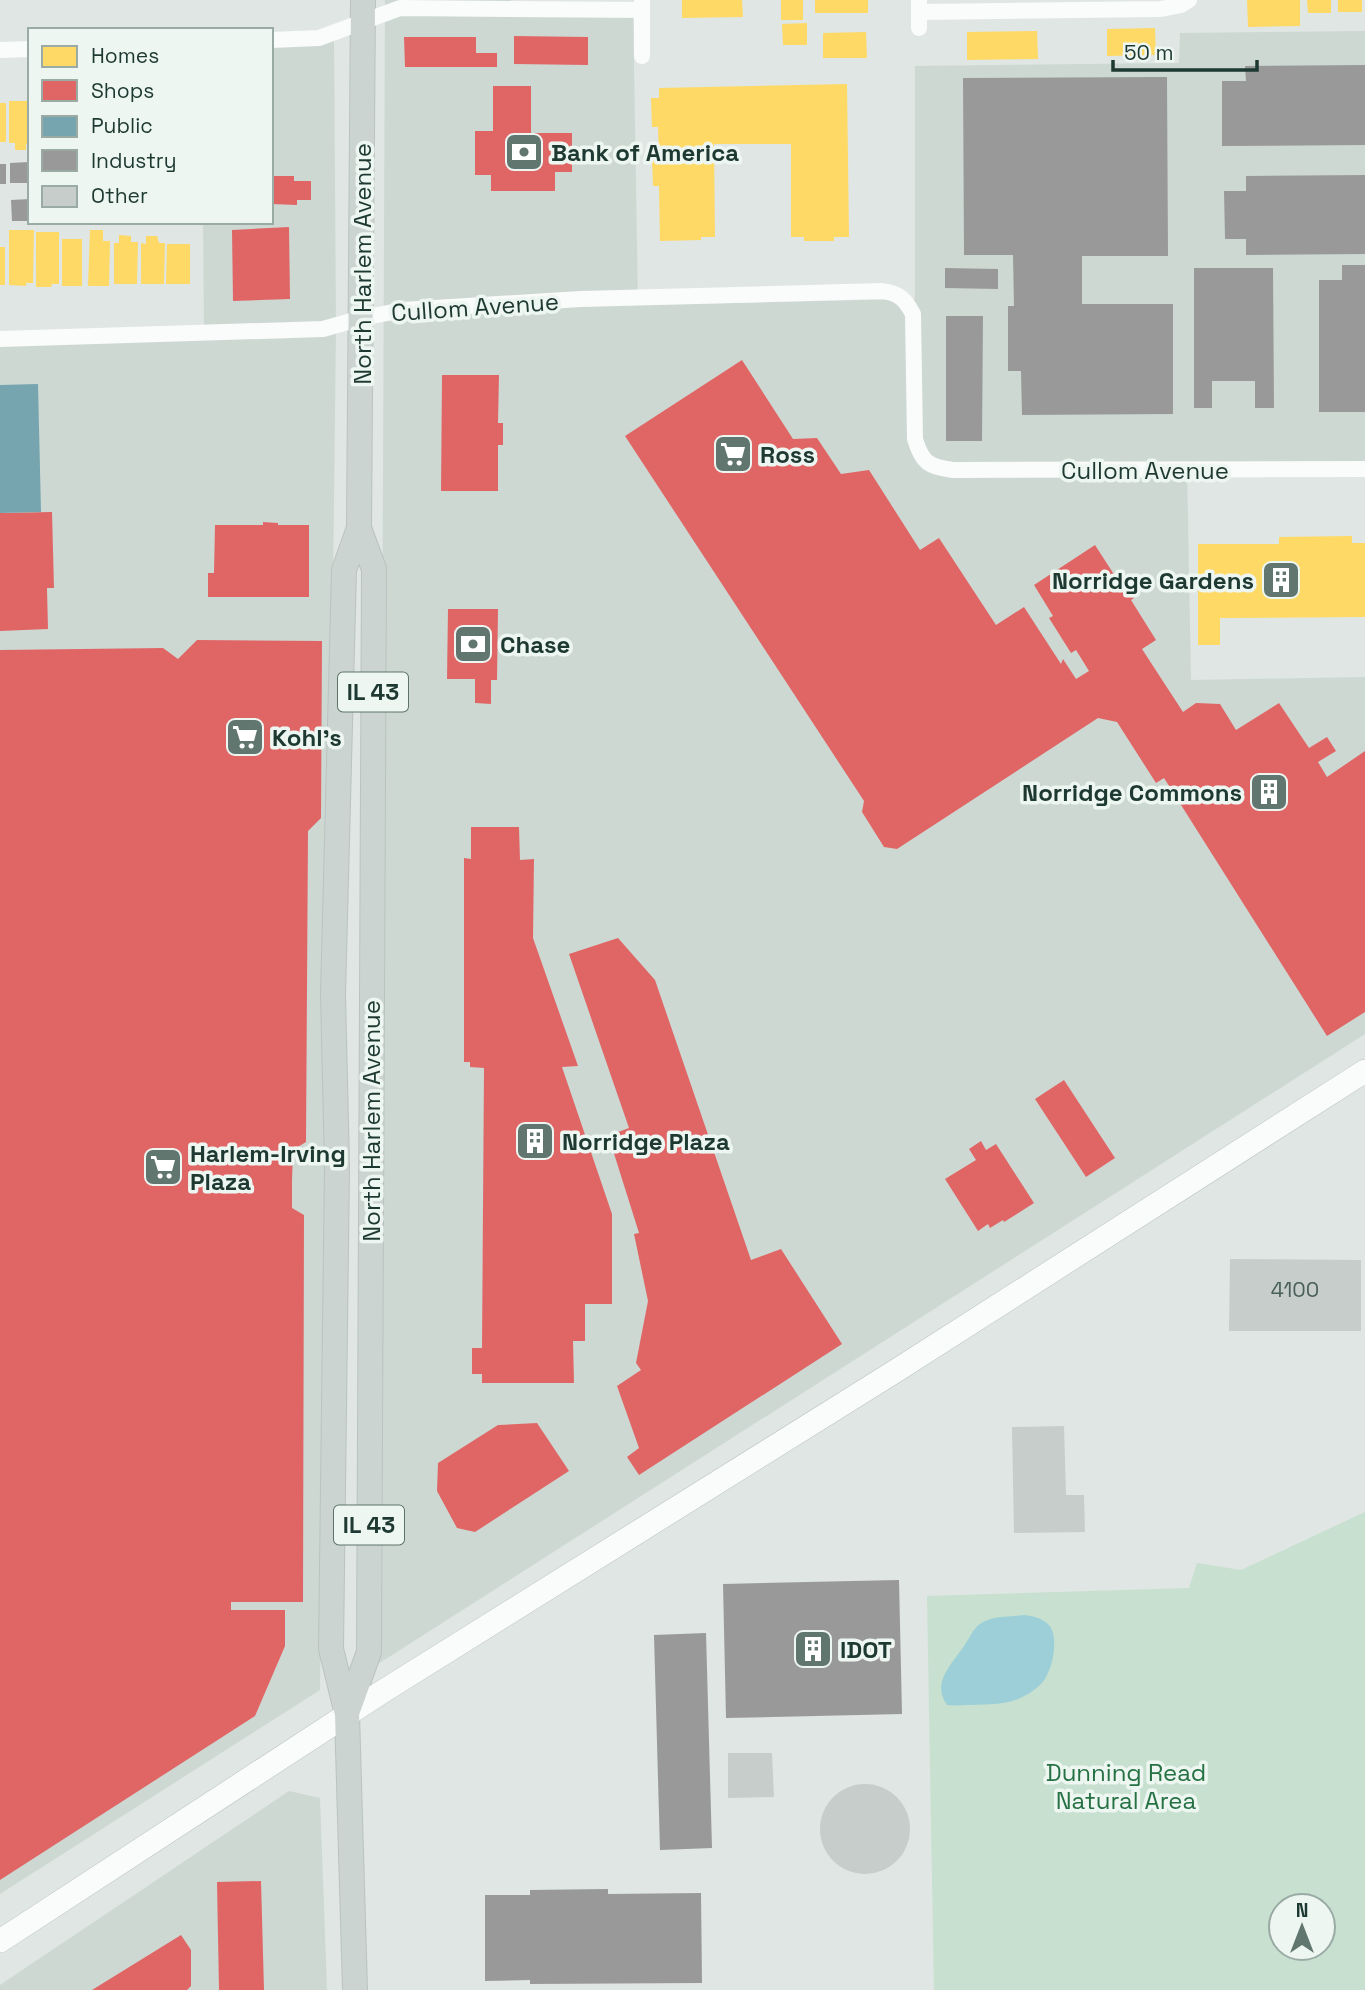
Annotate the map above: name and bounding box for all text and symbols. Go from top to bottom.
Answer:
legend [28,28,273,224]
scale bar [1113,28,1256,72]
text: 50 m [1124,39,1174,66]
text: Homes [91,42,159,69]
text: Shops [91,77,154,104]
text: Public [91,112,153,139]
bank icon: Bank of America [503,131,545,173]
place label: Bank of America [551,137,739,168]
street label: North Harlem Avenue [347,143,378,385]
text: Industry [91,147,177,174]
text: Other [91,182,148,209]
street label: Cullom Avenue [390,286,560,328]
supermarket icon: Ross [712,433,754,475]
place label: Ross [760,439,815,470]
street label: Cullom Avenue [1061,455,1229,486]
building icon: Norridge Gardens [1260,559,1302,601]
place label: Norridge Gardens [1052,565,1254,596]
bank icon: Chase [452,623,494,665]
place label: Chase [500,629,570,660]
road number: IL 43 [338,672,408,712]
supermarket icon: Kohl's [224,716,266,758]
place label: Kohl's [272,722,342,753]
building icon: Norridge Commons [1248,771,1290,813]
place label: Norridge Commons [1022,777,1242,808]
street label: North Harlem Avenue [356,1000,387,1242]
building icon: Norridge Plaza [514,1120,556,1162]
place label: Norridge Plaza [562,1126,730,1157]
place label: Harlem-Irving Plaza [190,1138,346,1197]
supermarket icon: Harlem-Irving Plaza [142,1146,184,1188]
house number: 4100 [1271,1276,1319,1303]
road number: IL 43 [334,1506,404,1544]
building icon: IDOT [792,1628,834,1670]
place label: IDOT [840,1634,892,1665]
park label: Dunning Read Natural Area [1046,1757,1206,1816]
north arrow [1267,1892,1337,1962]
text: N [1296,1898,1308,1923]

